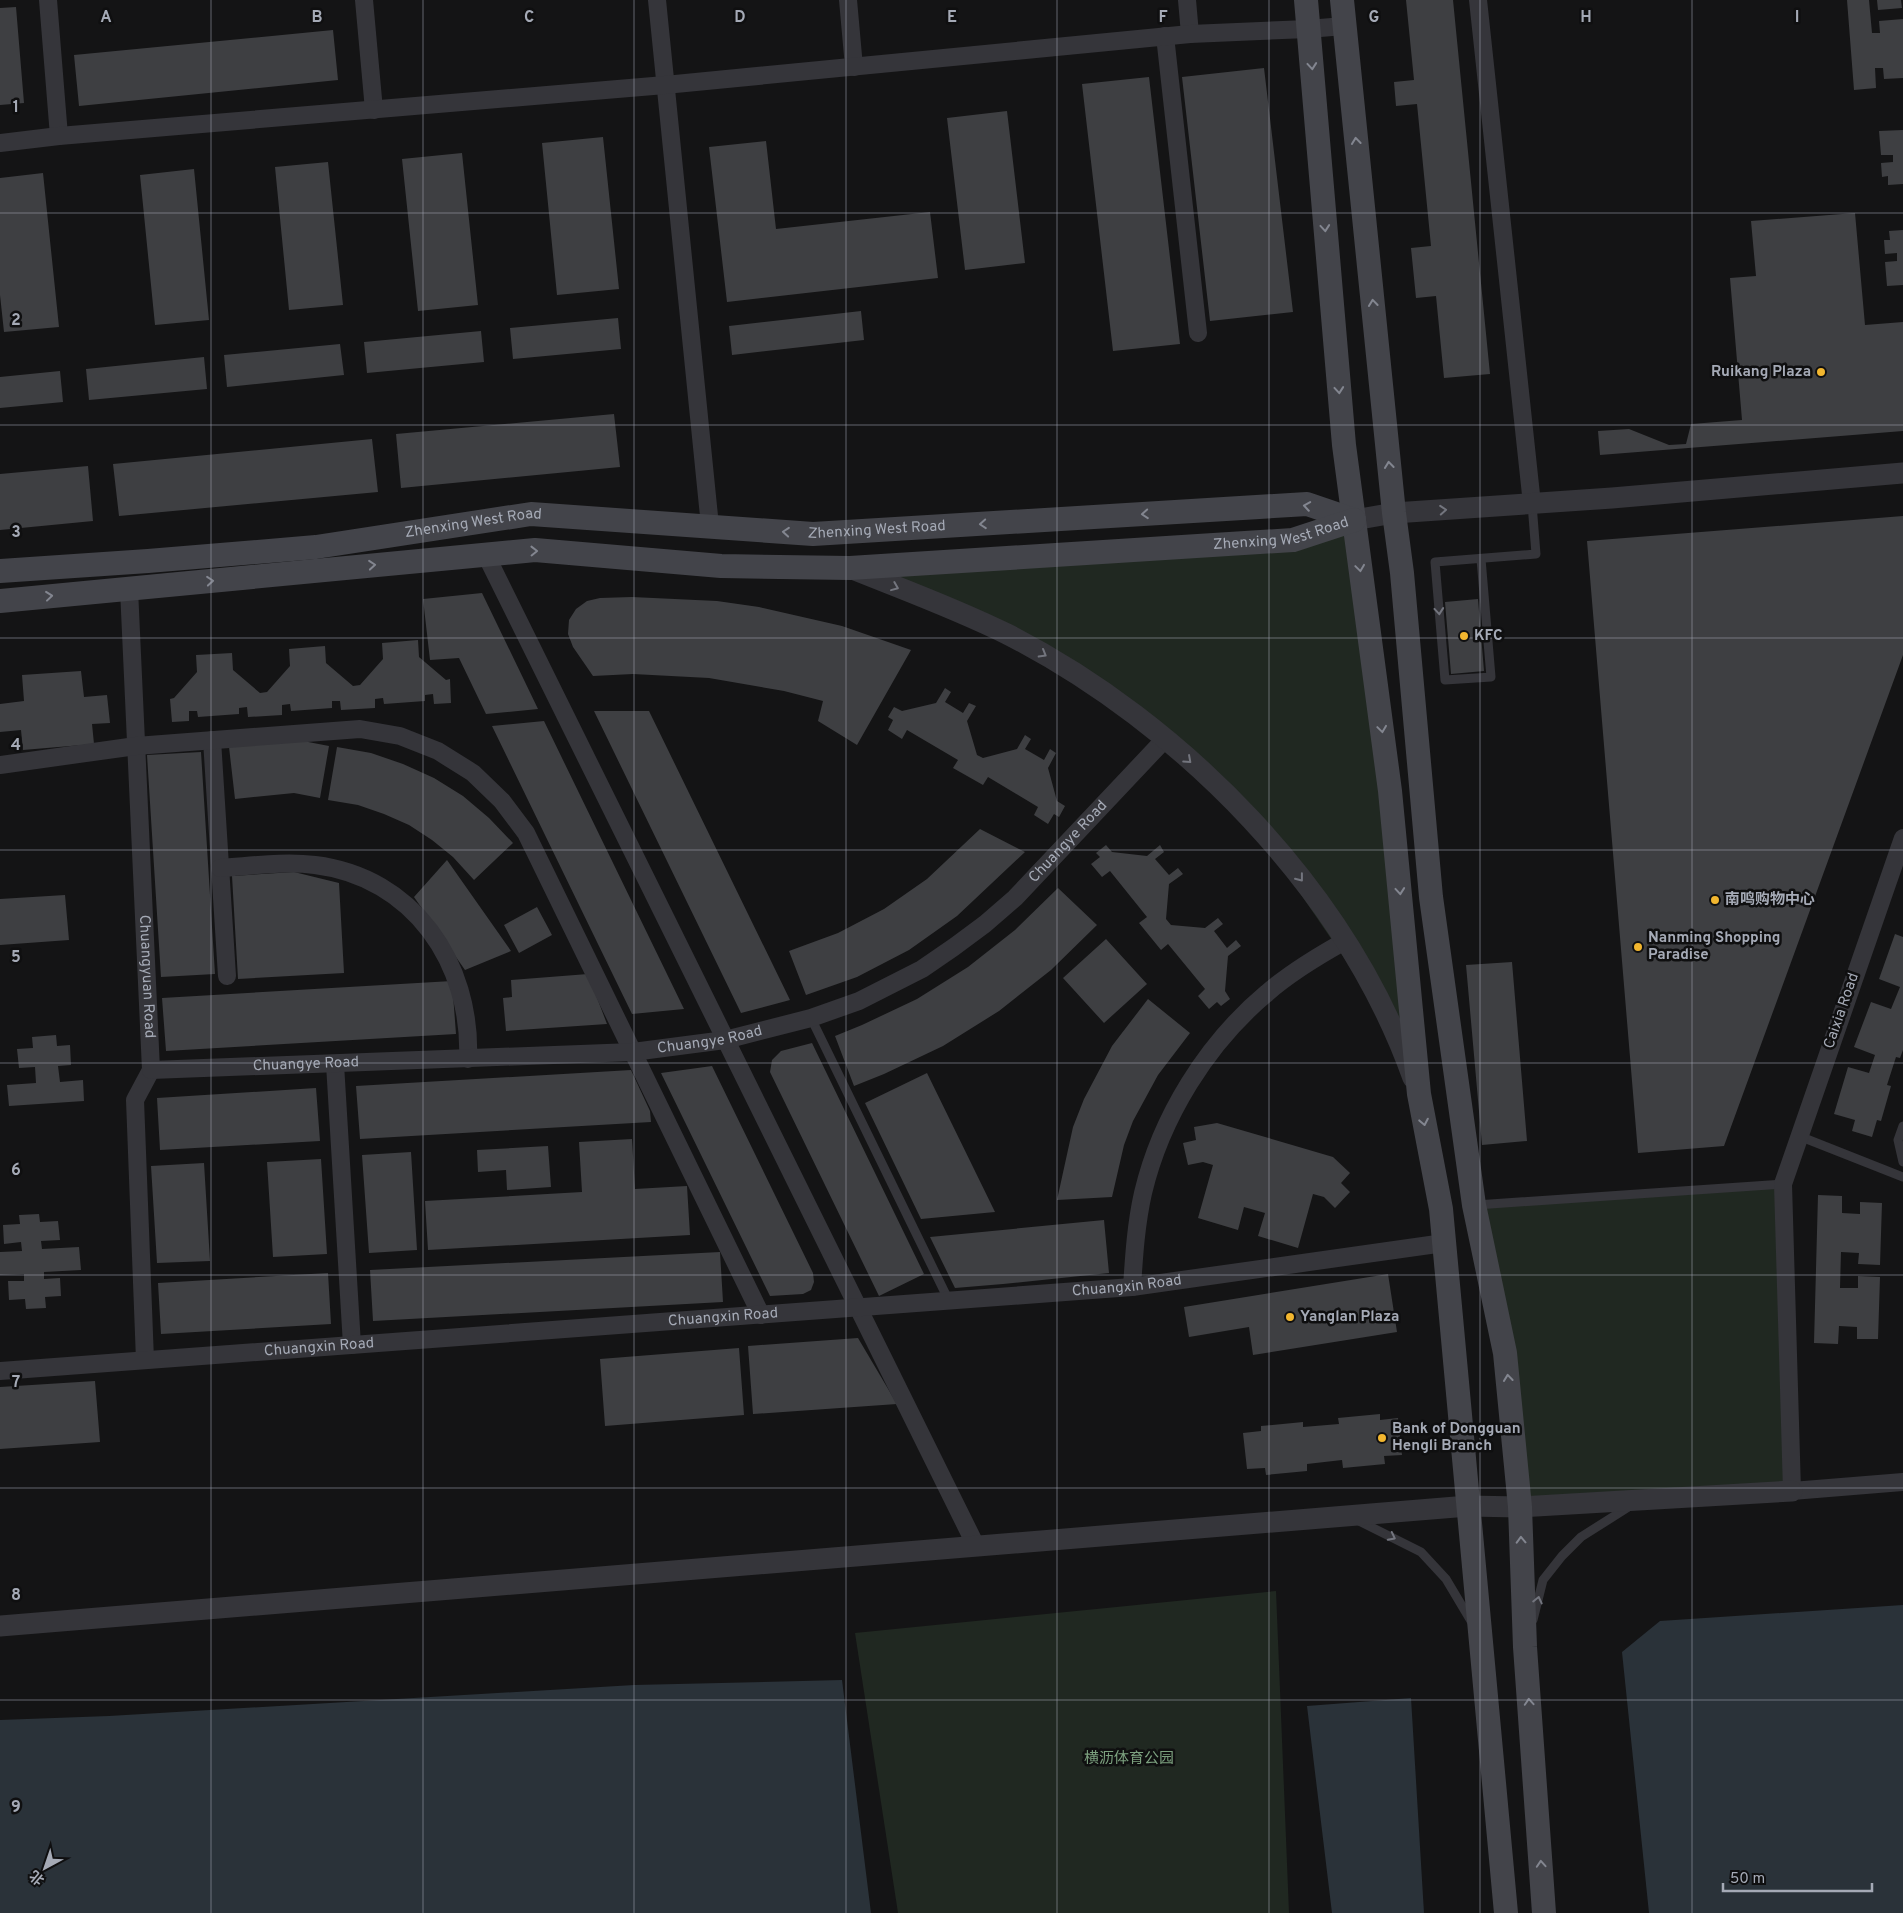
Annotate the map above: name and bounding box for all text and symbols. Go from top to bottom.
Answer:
text: A [100,8,112,28]
text: B [311,8,323,28]
text: C [524,8,534,28]
text: D [734,8,746,28]
text: E [947,8,957,28]
text: F [1158,8,1168,28]
text: G [1369,8,1379,28]
text: H [1580,8,1592,28]
text: I [1795,8,1799,28]
one-way arrow [1306,62,1317,70]
text: 1 [13,98,19,118]
one-way arrow [1351,137,1362,145]
one-way arrow [1320,224,1331,232]
one-way arrow [1367,299,1378,307]
text: 2 [11,311,21,331]
place label: Ruikang Plaza [1711,363,1811,382]
marker: Ruikang Plaza [1815,366,1827,378]
one-way arrow [1333,386,1344,394]
one-way arrow [1384,460,1395,468]
one-way arrow [1303,501,1312,511]
street label: Zhenxing West Road [403,504,542,543]
one-way arrow [1439,505,1447,516]
one-way arrow [1141,508,1149,519]
street label: Zhenxing West Road [1212,513,1351,555]
street label: Zhenxing West Road [807,516,946,544]
one-way arrow [979,518,987,529]
text: 3 [11,523,21,543]
one-way arrow [782,527,790,538]
one-way arrow [530,545,538,556]
one-way arrow [368,560,376,571]
one-way arrow [1354,565,1365,573]
one-way arrow [207,576,215,587]
one-way arrow [890,580,899,591]
one-way arrow [45,591,53,602]
one-way arrow [1434,607,1445,615]
place label: KFC [1474,627,1503,646]
marker: KFC [1458,630,1470,642]
one-way arrow [1038,648,1047,658]
one-way arrow [1376,726,1387,734]
text: 4 [11,736,21,756]
one-way arrow [1183,754,1192,763]
street label: Chuangye Road [1025,796,1112,887]
one-way arrow [1294,872,1302,881]
one-way arrow [1394,887,1405,895]
place label: 南鸣购物中心 [1725,891,1815,910]
marker: 南鸣购物中心 [1709,894,1721,906]
street label: Chuangyuan Road [134,914,159,1039]
place label: Nanming Shopping Paradise [1648,929,1781,965]
marker: Nanming Shopping Paradise [1632,941,1644,953]
text: 5 [11,948,21,968]
street label: Caixia Road [1820,971,1864,1051]
street label: Chuangye Road [656,1021,764,1058]
street label: Chuangye Road [252,1053,359,1076]
one-way arrow [1418,1118,1429,1126]
text: 6 [11,1161,21,1181]
street label: Chuangxin Road [1071,1271,1183,1301]
street label: Chuangxin Road [667,1304,779,1331]
place label: Yanglan Plaza [1300,1308,1399,1327]
marker: Yanglan Plaza [1284,1311,1296,1323]
street label: Chuangxin Road [263,1334,375,1361]
text: 7 [12,1373,20,1393]
one-way arrow [1502,1374,1513,1382]
place label: Bank of Dongguan Hengli Branch [1392,1420,1521,1456]
marker: Bank of Dongguan Hengli Branch [1376,1432,1388,1444]
one-way arrow [1387,1531,1396,1541]
one-way arrow [1516,1536,1527,1544]
text: 8 [11,1586,21,1606]
one-way arrow [1532,1595,1543,1604]
one-way arrow [1523,1698,1534,1706]
park label: 横沥体育公园 [1084,1750,1174,1769]
text: 9 [11,1798,21,1818]
north arrow [20,1843,70,1893]
one-way arrow [1535,1860,1546,1868]
scale bar [1723,1860,1872,1892]
text: 北 [27,1866,48,1888]
text: 50 m [1730,1870,1765,1889]

